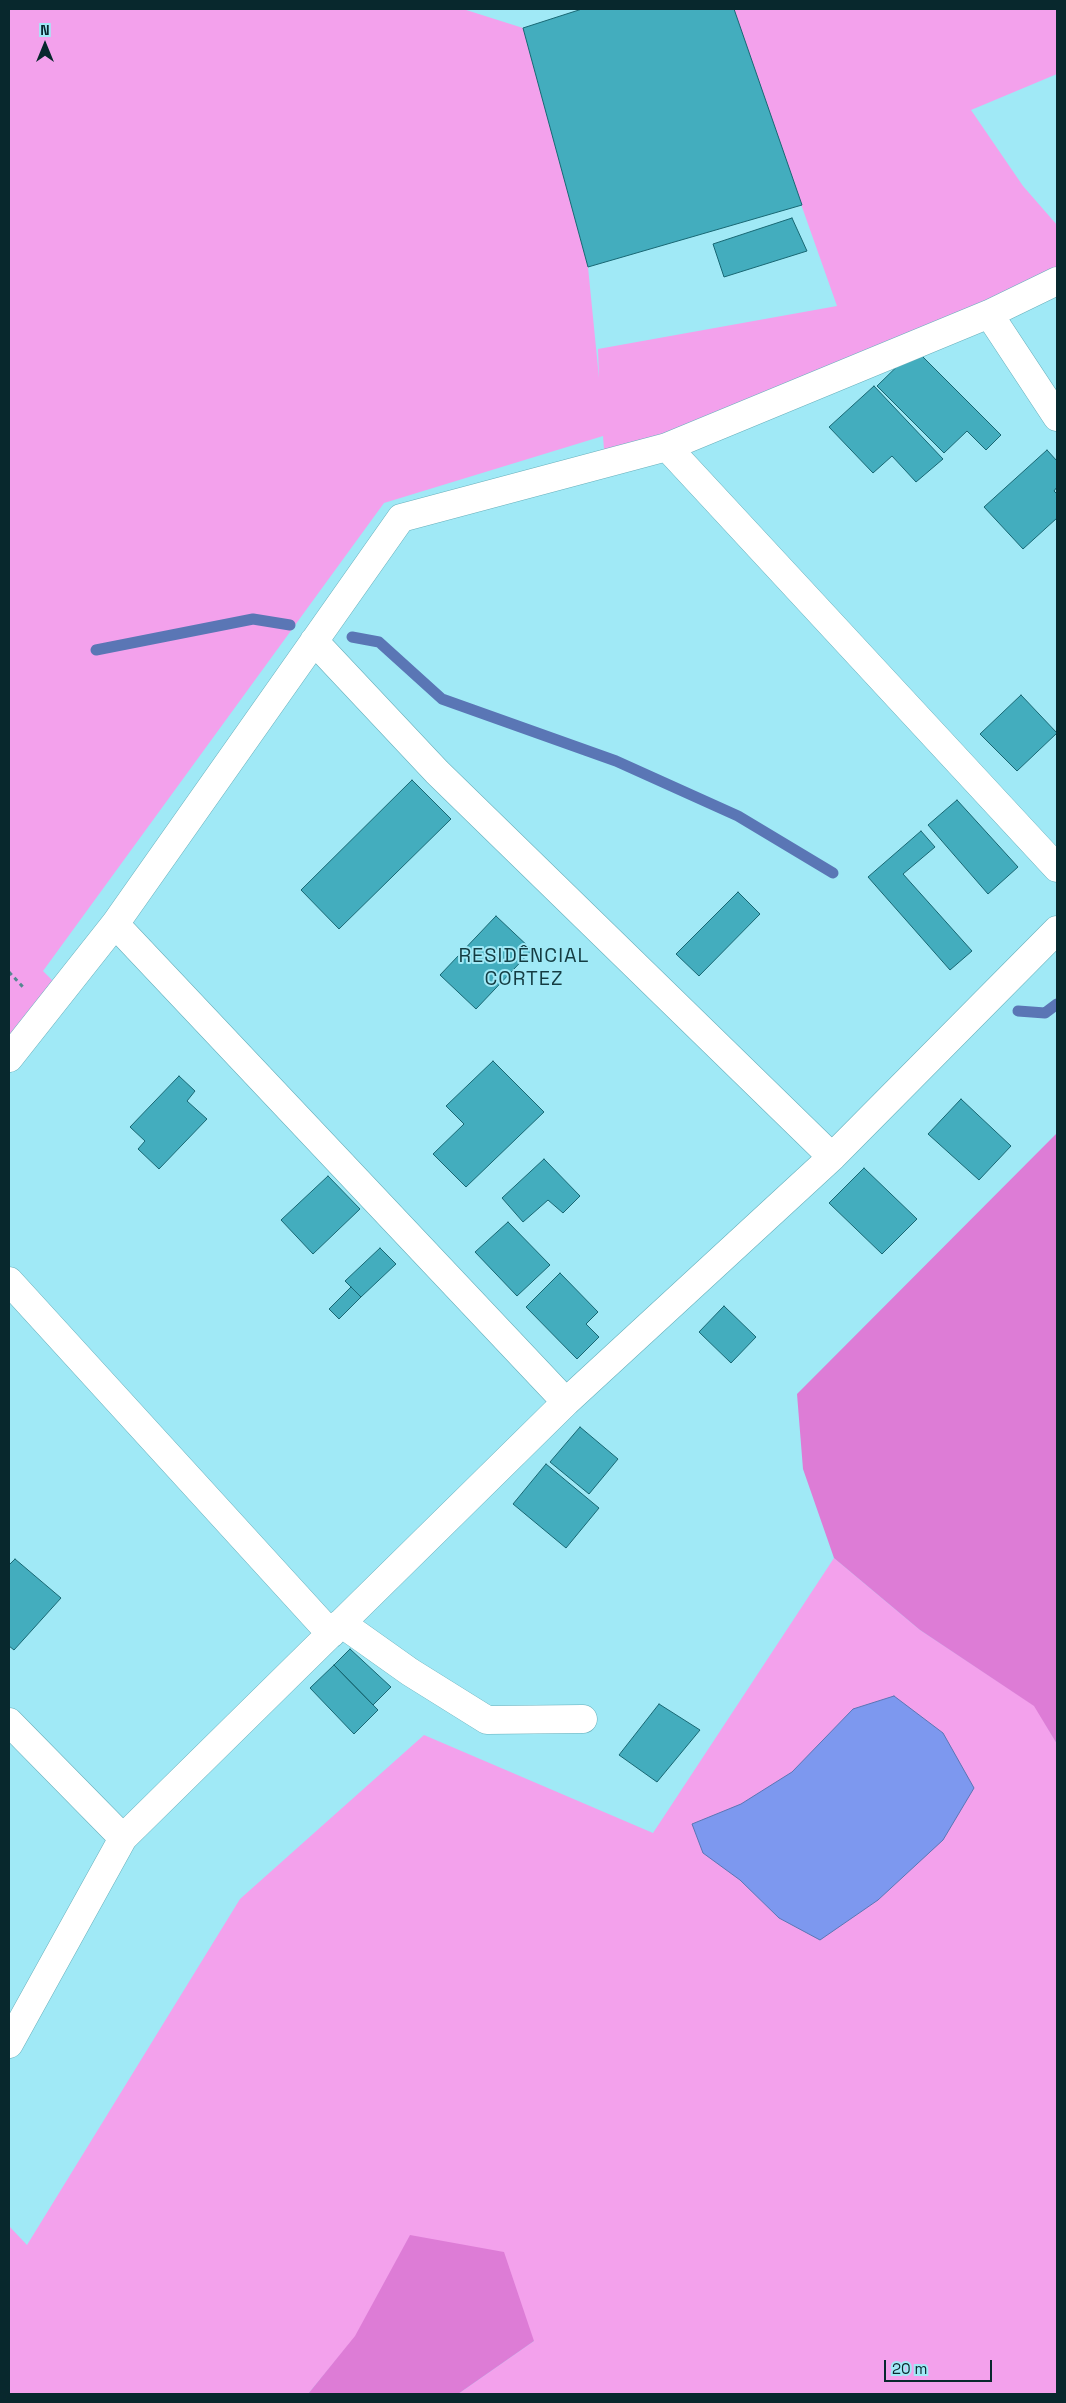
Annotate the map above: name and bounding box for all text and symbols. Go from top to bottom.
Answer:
north arrow [20,20,70,70]
text: N [40,21,50,39]
district label: RESIDÊNCIAL CORTEZ [457,945,591,992]
scale bar [886,2350,994,2382]
text: 20 m [892,2359,927,2378]

